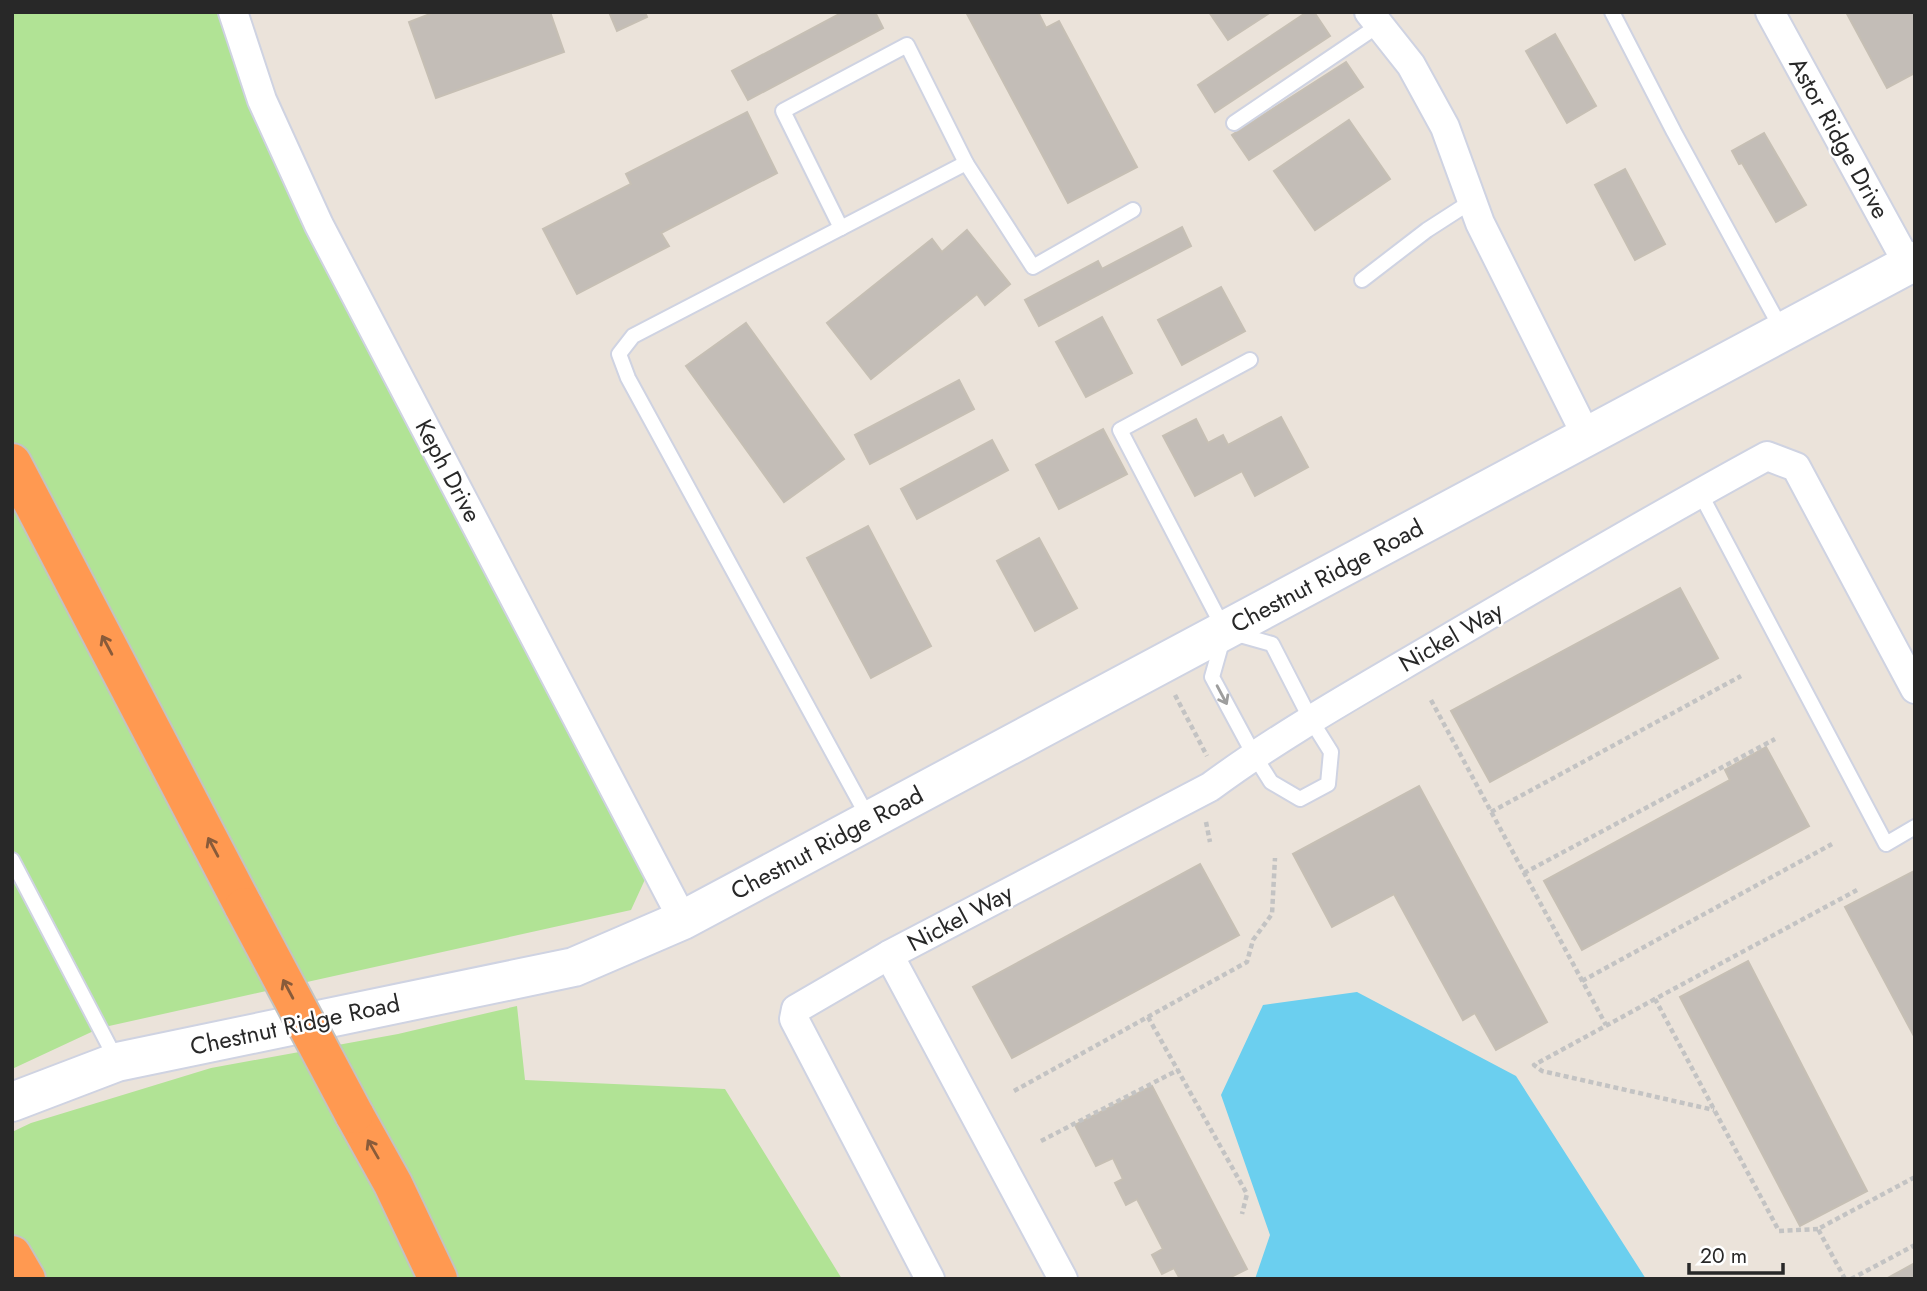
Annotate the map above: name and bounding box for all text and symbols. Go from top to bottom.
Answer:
street label: Astor Ridge Drive [1781,51,1898,225]
street label: Keph Drive [407,413,490,528]
street label: Chestnut Ridge Road [1224,510,1429,641]
street label: Nickel Way [1392,592,1510,680]
one-way arrow [100,635,113,656]
one-way arrow [1216,684,1229,705]
street label: Chestnut Ridge Road [724,777,929,908]
one-way arrow [205,837,219,857]
street label: Nickel Way [901,875,1019,960]
one-way arrow [280,979,294,1000]
street label: Chestnut Ridge Road [187,985,403,1064]
one-way arrow [366,1139,380,1159]
scale bar [1689,1232,1784,1276]
text: 20 m [1700,1241,1747,1271]

